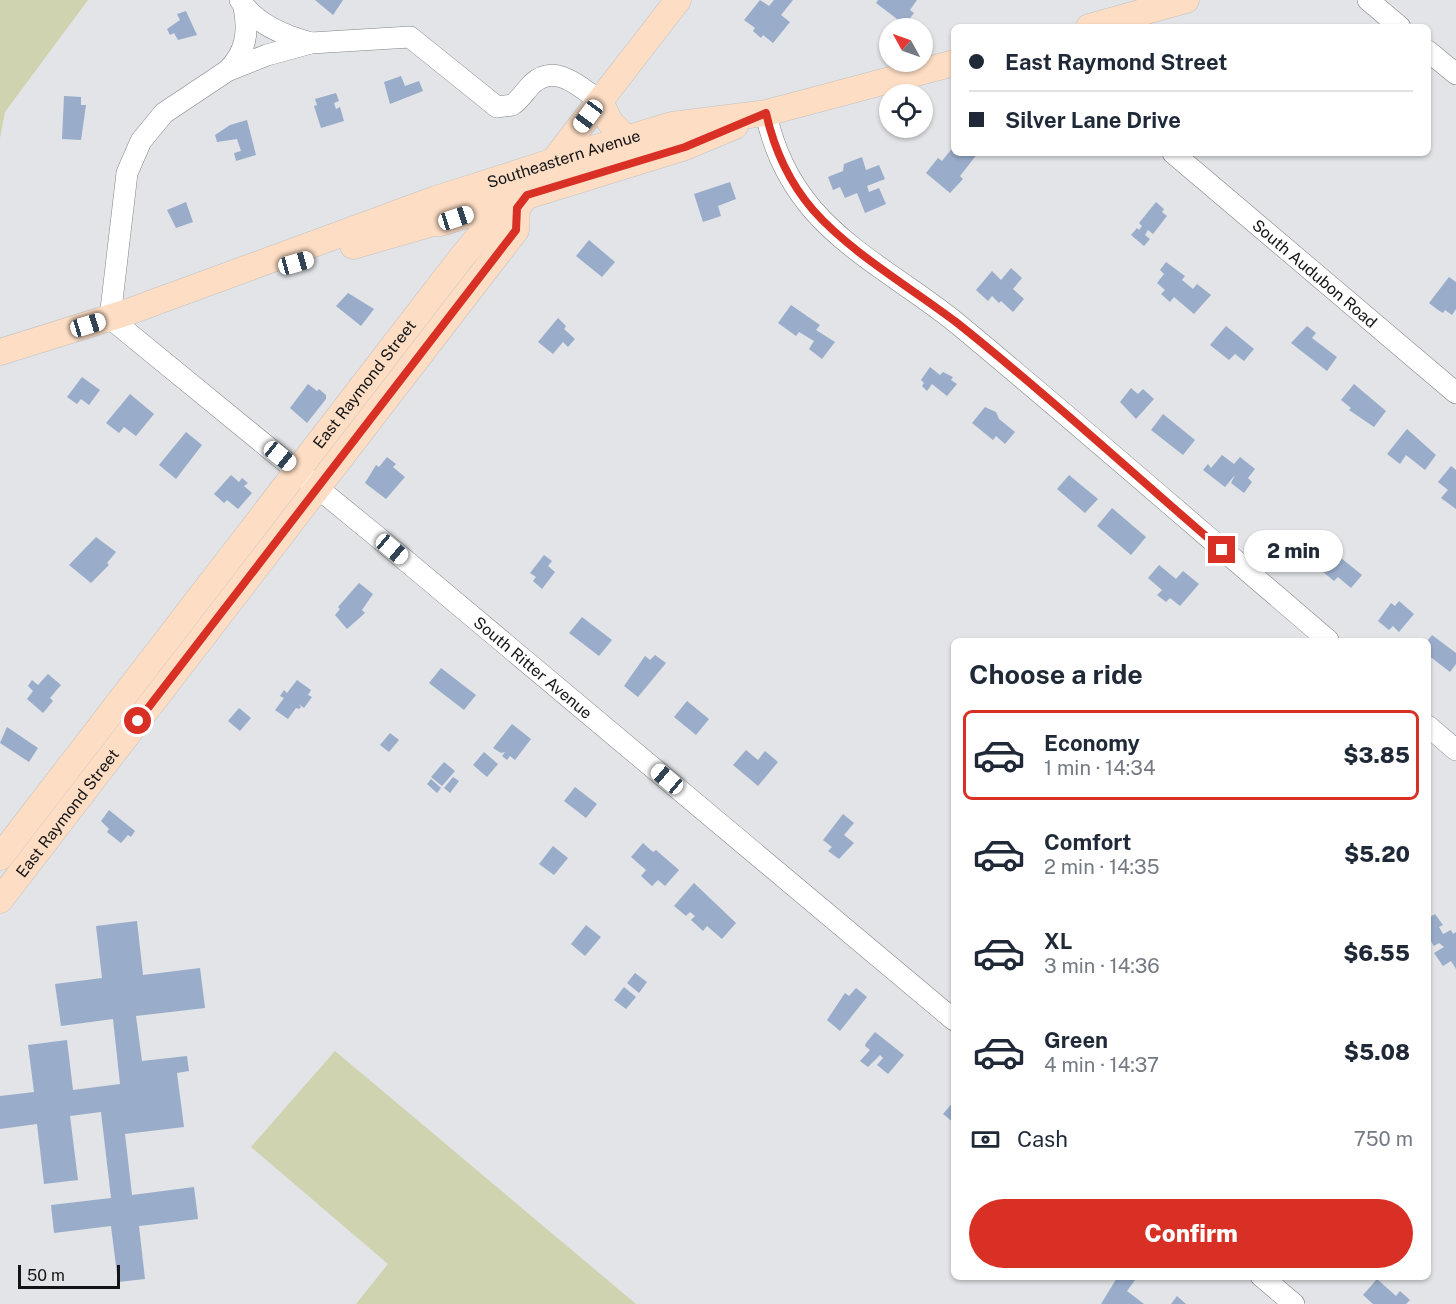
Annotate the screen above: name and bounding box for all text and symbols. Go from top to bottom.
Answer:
north arrow [879,18,933,72]
map controls [879,18,933,138]
text: East Raymond Street [1005,49,1227,75]
button: locate [879,84,933,138]
car [570,96,606,136]
text: Silver Lane Drive [1005,107,1181,133]
street label: Southeastern Avenue [485,126,643,192]
car [436,204,476,232]
street label: South Audubon Road [1249,215,1381,331]
car [276,249,316,277]
car [68,311,108,339]
street label: East Raymond Street [309,316,419,452]
car [260,438,300,474]
callout: 2 min [1243,529,1342,571]
car [372,531,412,567]
route end [1208,536,1235,563]
text: 2 min [1267,539,1320,563]
street label: South Ritter Avenue [470,612,596,722]
text: Choose a ride [969,658,1143,690]
route start [124,707,151,734]
icon: car [972,728,1026,782]
text: Economy [1044,730,1140,756]
text: $3.85 [1343,742,1410,768]
street label: East Raymond Street [12,745,123,881]
text: 1 min · 14:34 [1044,756,1155,780]
car [647,761,687,797]
icon: car [972,827,1026,881]
text: Comfort [1044,829,1131,855]
text: $5.20 [1344,841,1410,867]
text: 2 min · 14:35 [1044,855,1160,879]
icon: car [972,926,1026,980]
text: XL [1044,928,1072,954]
text: $6.55 [1343,940,1410,966]
text: 3 min · 14:36 [1044,954,1160,978]
icon: car [972,1025,1026,1079]
text: Green [1044,1027,1108,1053]
text: $5.08 [1344,1039,1410,1065]
text: 4 min · 14:37 [1044,1053,1159,1077]
icon: cash [969,1123,1002,1156]
text: Cash [1017,1126,1068,1152]
text: 750 m [1354,1127,1413,1151]
button: Confirm [969,1199,1413,1268]
scale bar [18,1262,120,1290]
text: 50 m [27,1266,65,1285]

